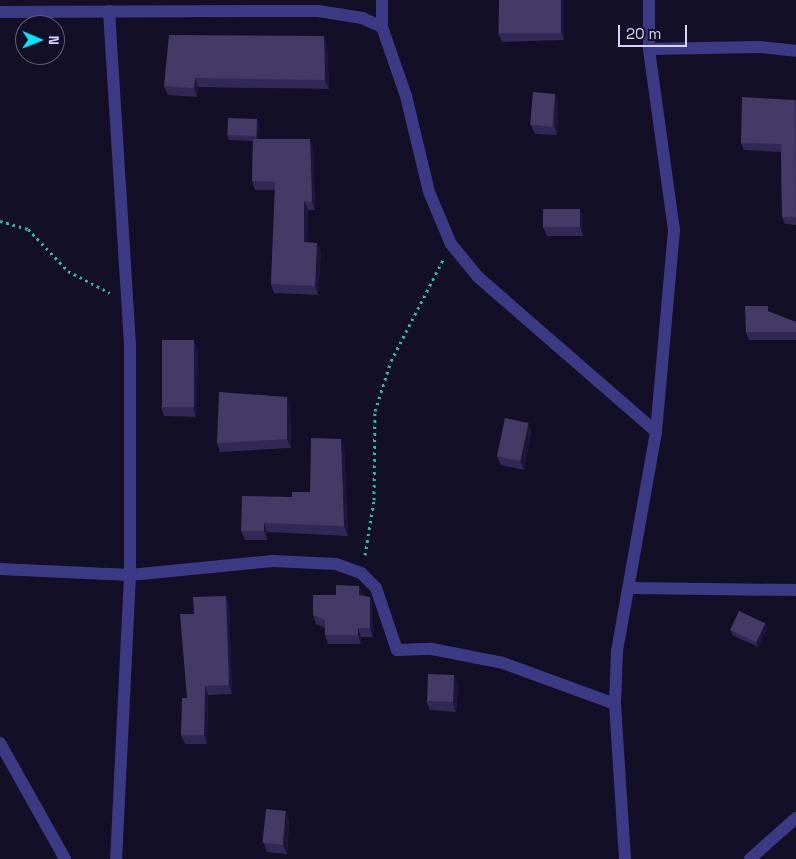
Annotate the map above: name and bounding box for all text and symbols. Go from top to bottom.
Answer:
north arrow [15,15,65,65]
scale bar [621,15,690,47]
text: 20 m [626,24,661,43]
text: N [45,35,63,45]

